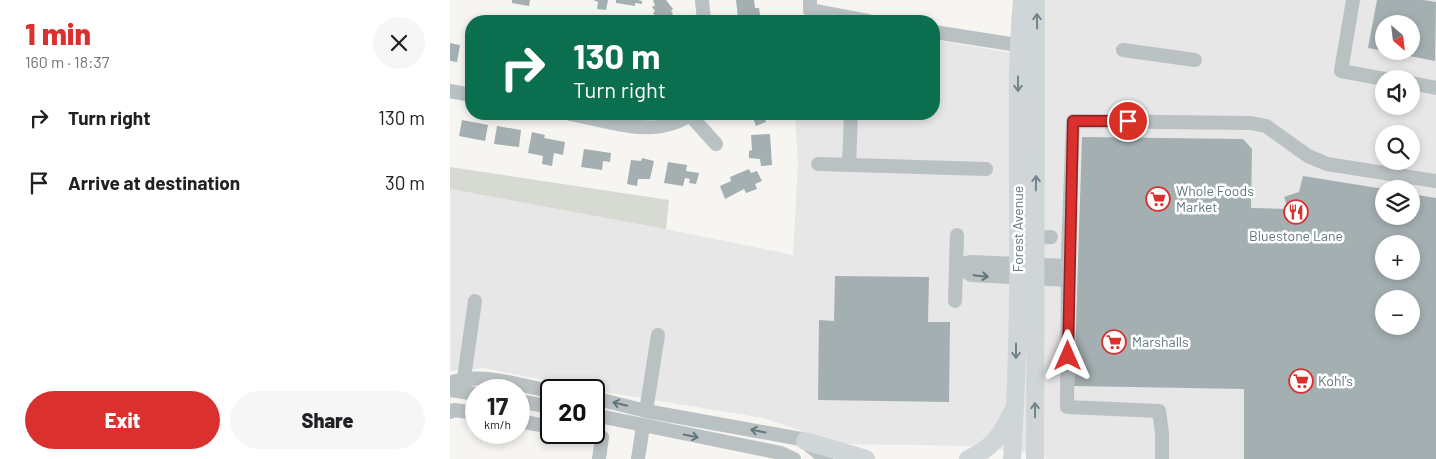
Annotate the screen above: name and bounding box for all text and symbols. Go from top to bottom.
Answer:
one-way arrow [1032,13,1042,29]
text: 1 min [25,15,91,51]
north arrow [1375,15,1420,60]
map controls [1375,15,1420,335]
button: close [373,17,425,69]
text: 130 m [573,34,660,76]
icon: right [490,35,555,100]
text: 160 m · 18:37 [25,52,109,71]
button: sound [1375,70,1420,115]
one-way arrow [1013,75,1023,91]
text: Turn right [573,76,666,102]
pin [1107,100,1149,142]
icon: right [25,104,53,132]
text: Turn right [68,106,150,129]
text: 130 m [378,106,425,129]
icon: arrive [1114,107,1142,135]
button: search [1375,125,1420,170]
icon: arrive [25,169,53,197]
text: Arrive at destination [68,171,240,194]
text: 30 m [385,171,425,194]
one-way arrow [1031,175,1041,192]
button: layers [1375,180,1420,225]
place label: Whole Foods Market [1176,182,1254,215]
street label: Forest Avenue [1009,186,1026,272]
supermarket icon: Whole Foods Market [1145,186,1171,212]
restaurant icon: Bluestone Lane [1283,199,1309,225]
place label: Bluestone Lane [1249,227,1343,244]
button: + [1375,235,1420,280]
one-way arrow [973,271,989,281]
button: − [1375,290,1420,335]
position arrow [1041,329,1093,381]
supermarket icon: Marshalls [1101,329,1127,355]
place label: Marshalls [1132,333,1189,350]
one-way arrow [1011,342,1021,359]
supermarket icon: Kohl's [1288,368,1314,394]
place label: Kohl's [1318,372,1353,389]
speed limit sign: 20 [540,379,605,444]
text: 17 [487,390,508,420]
button: Exit [25,391,220,449]
button: Share [230,391,425,449]
one-way arrow [612,399,628,408]
one-way arrow [1030,403,1040,419]
text: km/h [484,417,511,431]
one-way arrow [750,426,766,435]
one-way arrow [682,431,698,441]

